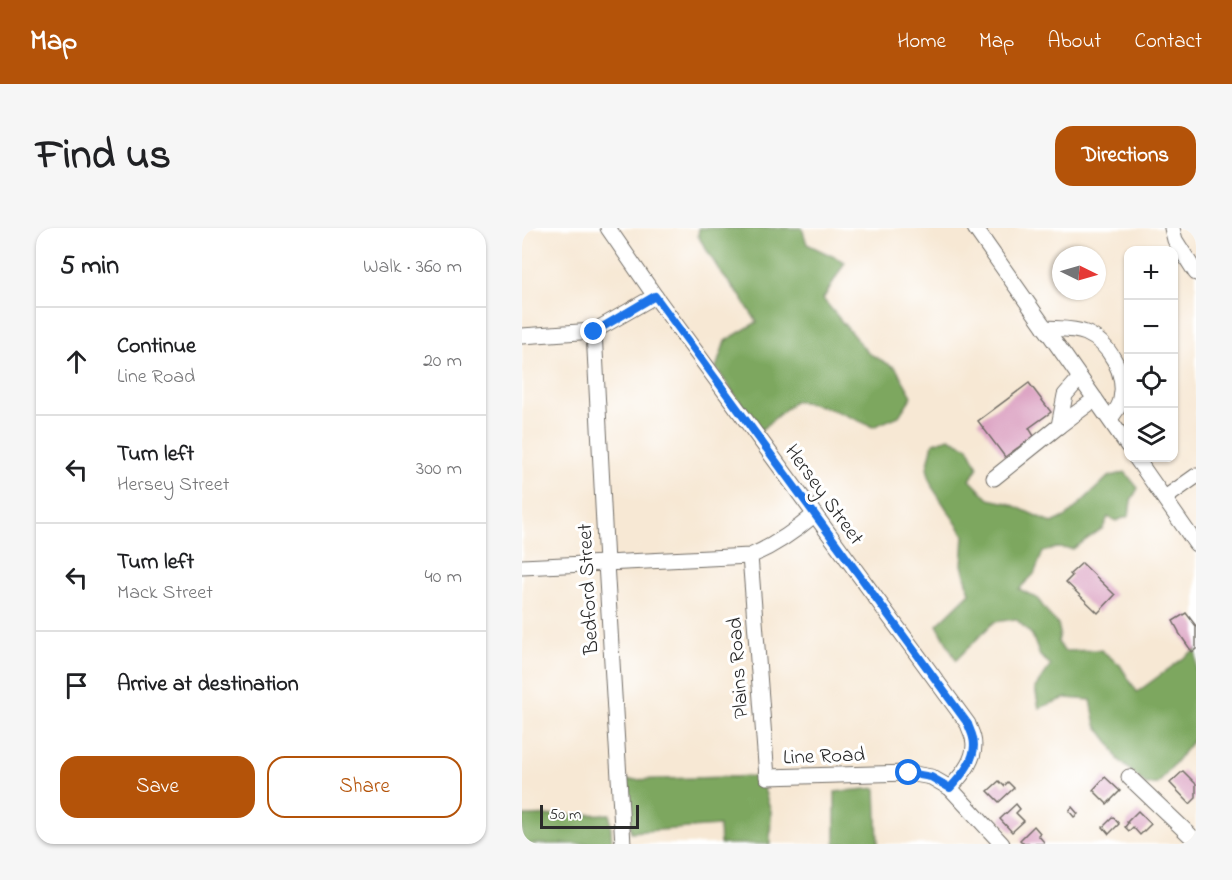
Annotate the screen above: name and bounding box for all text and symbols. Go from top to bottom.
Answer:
text: Map [30,22,77,63]
text: Home [897,27,946,57]
text: Map [979,27,1014,57]
text: About [1047,27,1101,57]
text: Contact [1134,27,1202,57]
text: Find us [36,126,171,187]
button: Directions [1055,126,1196,186]
north arrow [1052,246,1106,300]
map controls [1124,246,1178,462]
button: + [1124,246,1178,300]
text: 5 min [60,248,119,286]
text: Walk · 360 m [363,253,462,282]
button: − [1124,300,1178,354]
route end [580,318,606,344]
text: Continue [117,331,196,363]
icon: ahead [60,345,93,378]
text: 20 m [423,347,462,376]
button: locate [1124,354,1178,408]
text: Line Road [117,363,195,392]
button: layers [1124,408,1178,462]
text: Turn left [117,439,194,471]
street label: Hersey Street [775,439,870,553]
icon: left [60,453,93,486]
text: 300 m [416,455,462,484]
text: Hersey Street [117,471,229,500]
street label: Bedford Street [571,523,607,656]
text: Turn left [117,547,194,579]
icon: left [60,561,93,594]
text: 40 m [425,563,462,592]
text: Mack Street [117,579,213,608]
street label: Plains Road [720,616,757,720]
icon: arrive [60,669,93,702]
text: Arrive at destination [117,669,299,701]
street label: Line Road [782,741,866,773]
button: Save [60,756,255,818]
button: Share [267,756,462,818]
route start [895,759,921,785]
scale bar [540,802,639,830]
text: 50 m [549,803,581,827]

